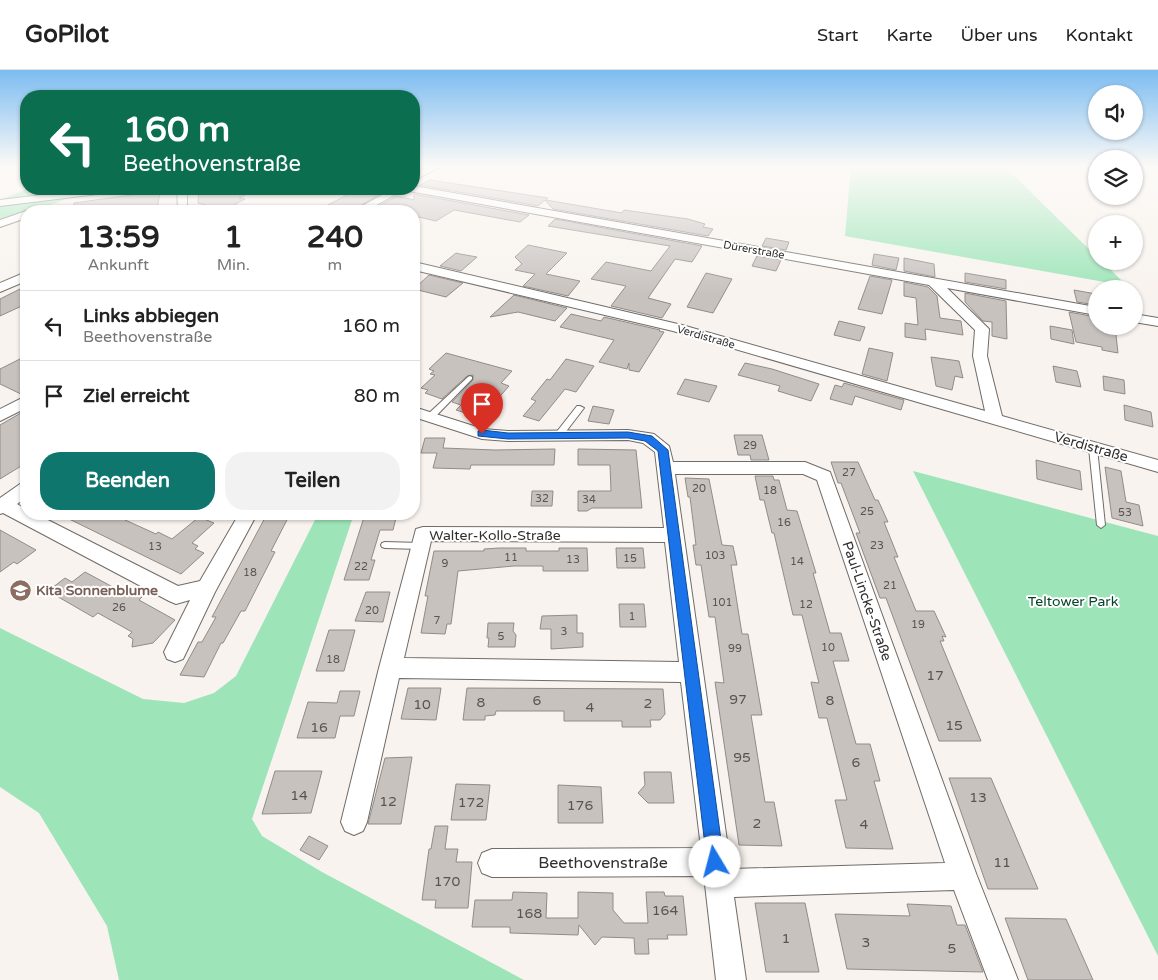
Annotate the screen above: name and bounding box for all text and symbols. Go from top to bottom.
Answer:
text: GoPilot [25,20,109,49]
text: Start [817,24,858,46]
text: Karte [886,24,932,46]
text: Über uns [960,24,1038,46]
text: Kontakt [1066,24,1133,46]
map controls [1088,85,1143,335]
button: sound [1088,85,1143,140]
text: 160 m [123,109,230,151]
icon: left [40,110,105,175]
button: layers [1088,150,1143,205]
text: Beethovenstraße [123,151,301,177]
button: + [1088,215,1143,270]
text: 13:59 [77,219,160,256]
text: 1 [224,219,243,256]
text: 240 [307,219,363,256]
street label: Dürerstraße [722,238,786,262]
text: Ankunft [88,255,149,275]
text: Min. [217,255,250,275]
text: m [328,255,342,275]
button: − [1088,280,1143,335]
text: Links abbiegen [83,305,219,327]
icon: left [40,312,68,340]
text: 160 m [342,315,400,337]
street label: Verdistraße [675,323,737,351]
text: Beethovenstraße [83,327,212,347]
icon: arrive [40,382,68,410]
pin [461,383,503,434]
text: Ziel erreicht [83,385,190,407]
text: 80 m [354,385,400,407]
icon: arrive [468,390,496,418]
street label: Verdistraße [1052,428,1130,466]
house number: 29 [743,439,757,452]
button: Beenden [40,452,215,510]
button: Teilen [225,452,400,510]
house number: 27 [842,466,856,479]
house number: 20 [692,482,706,495]
house number: 18 [763,484,777,497]
house number: 32 [535,492,549,505]
house number: 34 [582,493,596,506]
house number: 25 [860,505,874,518]
house number: 53 [1118,506,1132,519]
house number: 16 [777,516,791,529]
street label: Walter-Kollo-Straße [429,527,561,544]
street label: Paul-Lincke-Straße [839,539,895,663]
house number: 23 [870,539,884,552]
house number: 13 [148,540,162,553]
house number: 103 [705,549,725,562]
house number: 11 [504,551,518,564]
house number: 15 [623,552,637,565]
house number: 13 [566,553,580,566]
house number: 14 [790,555,804,568]
house number: 9 [442,557,449,570]
house number: 22 [354,560,368,573]
house number: 18 [243,566,257,579]
school or university icon: Kita Sonnenblume [8,578,32,602]
house number: 21 [883,579,897,592]
place label: Kita Sonnenblume [36,582,158,599]
park label: Teltower Park [1028,593,1119,610]
house number: 101 [712,596,732,609]
house number: 12 [799,598,813,611]
house number: 26 [112,601,126,614]
house number: 20 [365,604,379,617]
house number: 1 [629,610,635,623]
house number: 7 [434,614,441,627]
house number: 19 [911,618,925,631]
house number: 3 [561,625,568,638]
house number: 5 [498,630,505,643]
house number: 10 [821,641,835,654]
house number: 99 [728,642,742,655]
house number: 18 [326,653,340,666]
house number: 17 [926,667,944,684]
house number: 97 [729,691,747,708]
house number: 6 [533,692,542,709]
house number: 8 [826,692,835,709]
house number: 8 [477,694,486,711]
house number: 2 [644,695,652,712]
house number: 10 [413,696,431,713]
house number: 4 [586,699,595,716]
house number: 15 [945,717,963,734]
house number: 16 [310,719,328,736]
house number: 95 [733,749,751,766]
house number: 6 [852,754,861,771]
house number: 14 [290,787,308,804]
house number: 13 [969,789,987,806]
house number: 12 [379,793,397,810]
house number: 172 [458,794,484,811]
house number: 176 [567,797,593,814]
house number: 2 [753,815,761,832]
house number: 4 [860,816,869,833]
position arrow [688,835,740,887]
street label: Beethovenstraße [538,853,668,873]
house number: 11 [993,854,1011,871]
house number: 170 [434,873,460,890]
house number: 164 [652,902,678,919]
house number: 168 [516,905,542,922]
house number: 1 [782,930,790,947]
house number: 3 [862,934,870,951]
house number: 5 [948,940,956,957]

